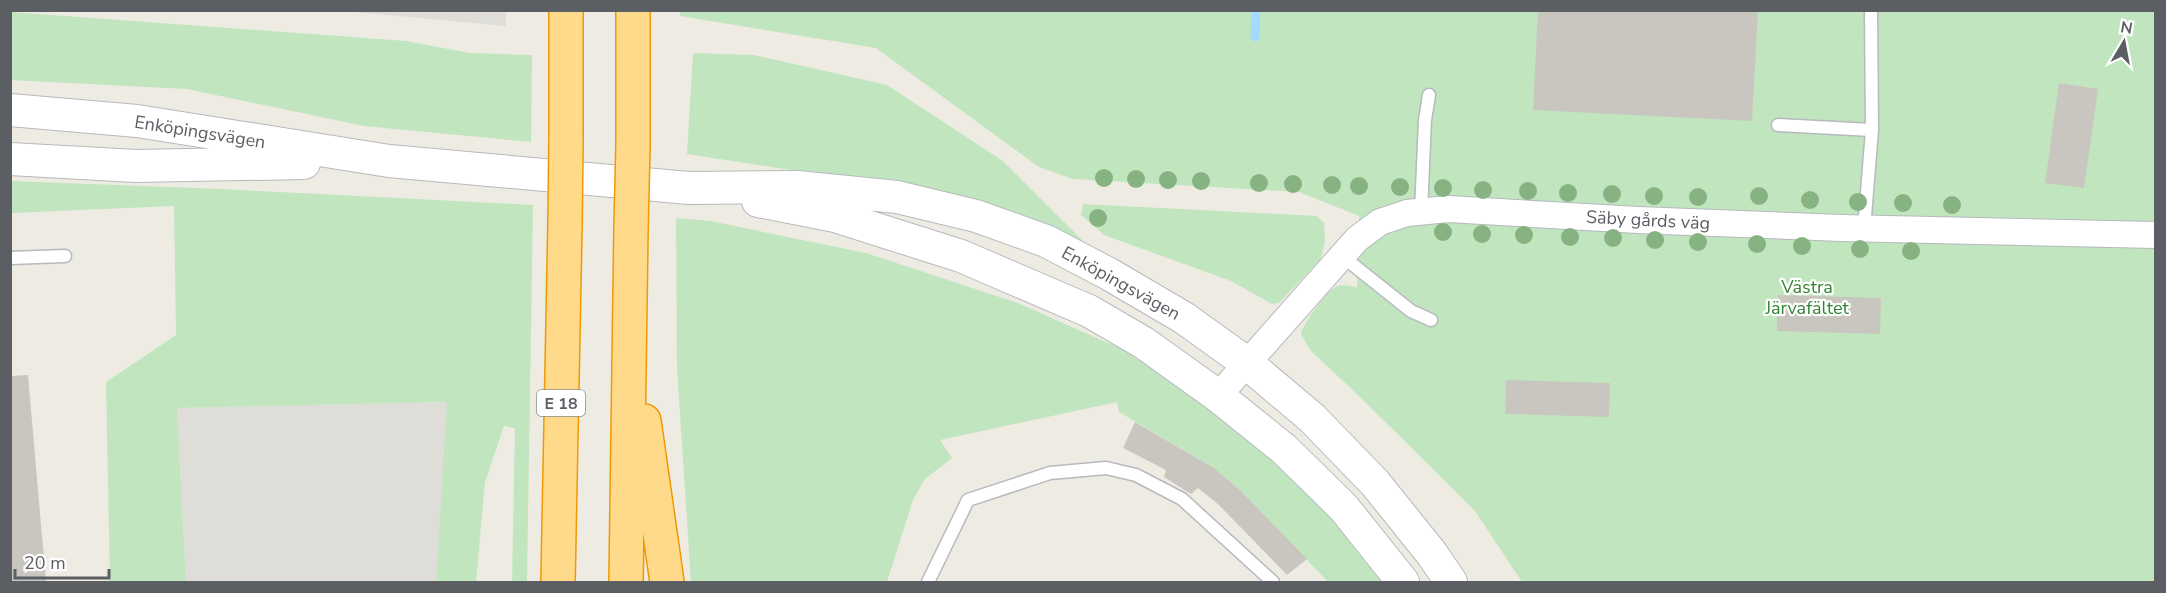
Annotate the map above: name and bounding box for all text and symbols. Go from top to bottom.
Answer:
north arrow [2094,12,2154,72]
text: N [2119,16,2134,40]
street label: Enköpingsvägen [133,110,267,154]
street label: Säby gårds väg [1585,205,1711,235]
street label: Enköpingsvägen [1057,240,1185,326]
park label: Västra Järvafältet [1764,275,1850,320]
road number: E 18 [537,390,585,416]
scale bar [15,542,110,580]
text: 20 m [24,551,66,575]

